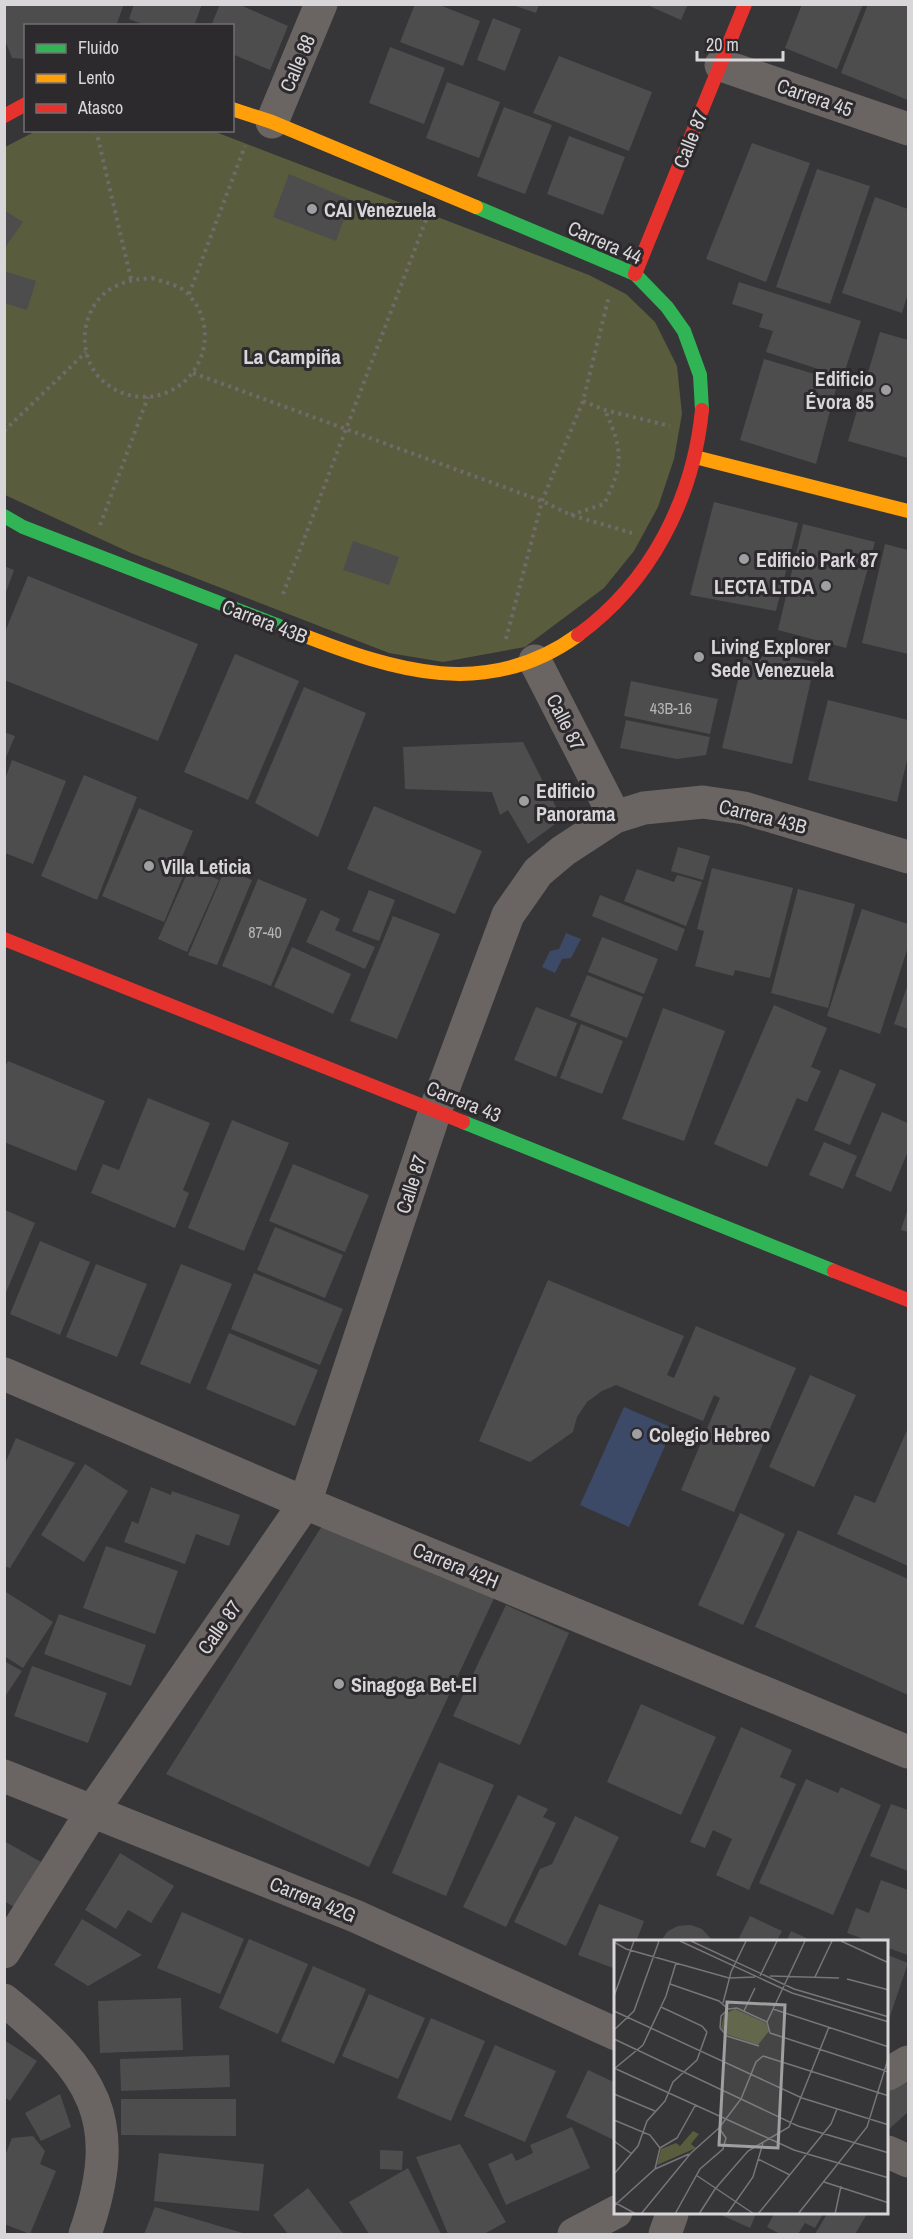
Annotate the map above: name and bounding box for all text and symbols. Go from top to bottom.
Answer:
legend [24,24,234,132]
scale bar [697,24,782,62]
street label: Calle 88 [273,30,321,96]
text: 20 m [706,32,739,57]
text: Fluido [78,35,119,60]
text: Lento [78,65,115,90]
street label: Carrera 45 [774,71,856,123]
text: Atasco [77,95,123,120]
street label: Calle 87 [666,106,714,172]
place label: CAI Venezuela [324,196,436,223]
marker: CAI Venezuela [305,202,319,216]
street label: Carrera 44 [564,214,646,270]
district label: La Campiña [243,342,341,371]
place label: Edificio Évora 85 [806,365,874,415]
marker: Edificio Évora 85 [879,383,893,397]
place label: Edificio Park 87 [756,546,878,573]
marker: Edificio Park 87 [737,552,751,566]
place label: LECTA LTDA [714,573,814,600]
marker: LECTA LTDA [819,579,833,593]
street label: Carrera 43B [218,592,312,650]
place label: Living Explorer Sede Venezuela [711,633,834,683]
marker: Living Explorer Sede Venezuela [692,650,706,664]
street label: Calle 87 [540,689,592,755]
house number: 43B-16 [650,697,692,719]
place label: Edificio Panorama [536,777,615,827]
street label: Carrera 43B [716,792,810,840]
marker: Edificio Panorama [517,794,531,808]
place label: Villa Leticia [161,853,251,880]
marker: Villa Leticia [142,859,156,873]
house number: 87-40 [248,921,282,943]
street label: Carrera 43 [423,1074,505,1128]
street label: Calle 87 [389,1151,433,1217]
place label: Colegio Hebreo [649,1421,770,1448]
marker: Colegio Hebreo [630,1427,644,1441]
street label: Carrera 42H [409,1536,503,1594]
street label: Calle 87 [191,1595,247,1659]
place label: Sinagoga Bet-El [351,1671,477,1698]
marker: Sinagoga Bet-El [332,1677,346,1691]
street label: Carrera 42G [266,1869,360,1929]
inset map [614,1940,889,2215]

